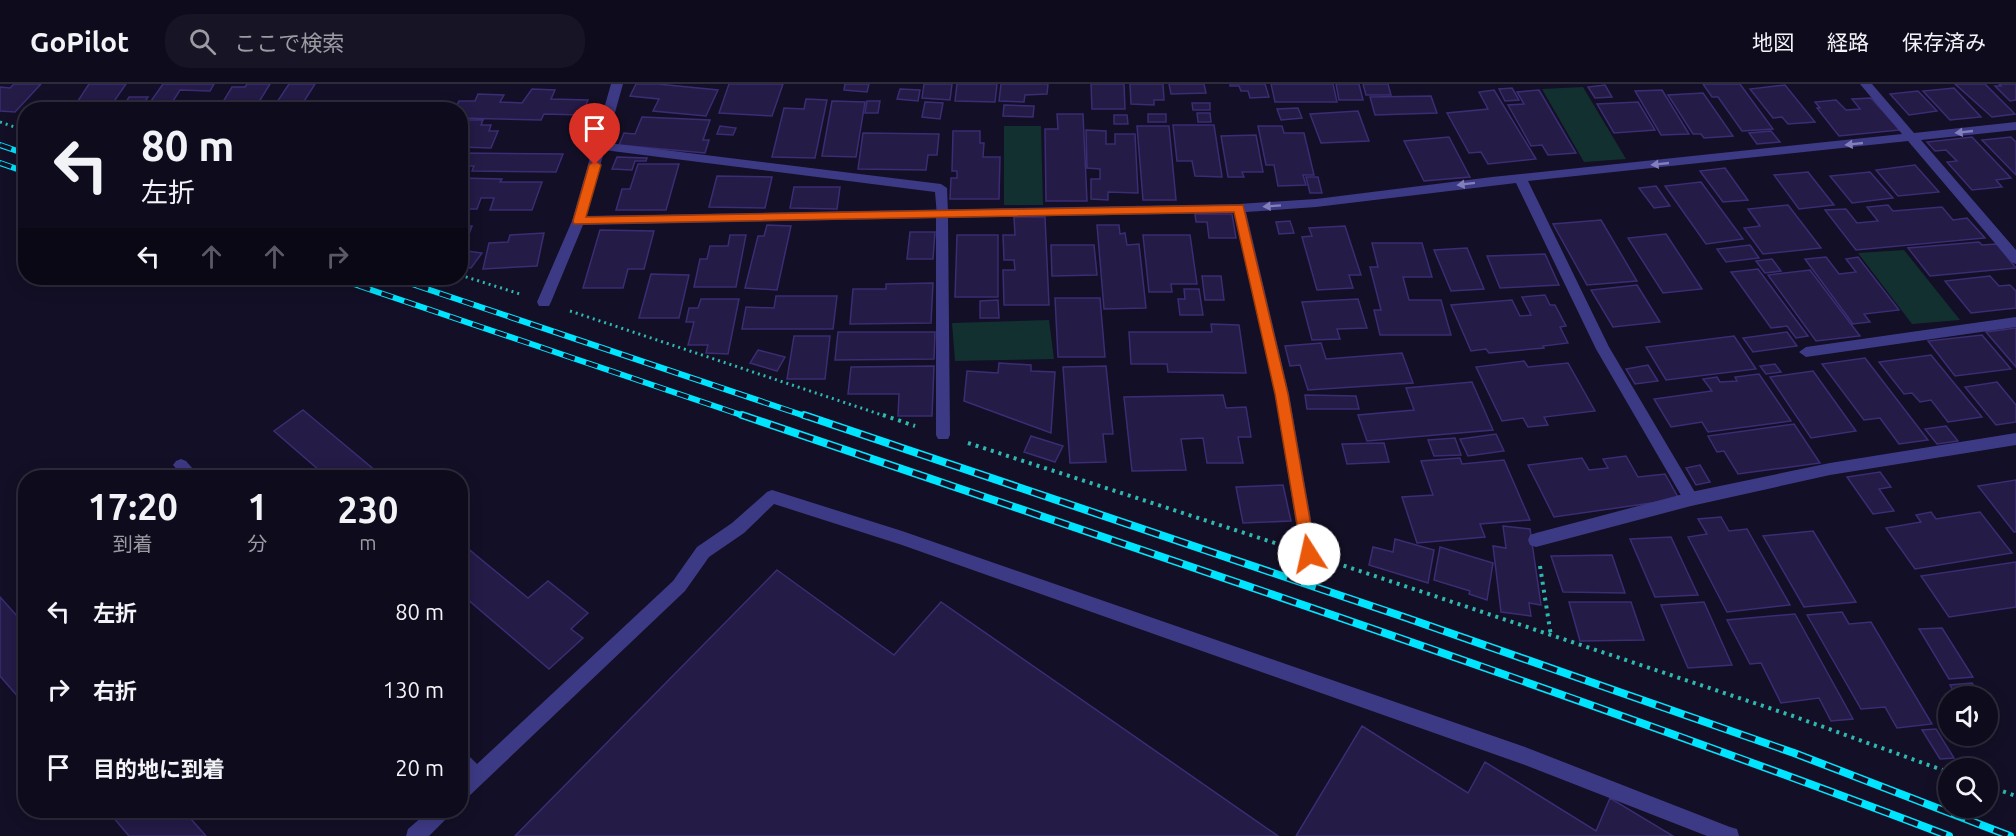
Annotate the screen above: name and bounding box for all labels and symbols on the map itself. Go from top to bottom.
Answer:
pin [569,103,620,165]
one-way arrow [1955,127,1974,137]
one-way arrow [1845,139,1864,149]
one-way arrow [1651,159,1670,169]
one-way arrow [1457,179,1476,189]
one-way arrow [1263,201,1282,211]
position arrow [1277,522,1341,586]

